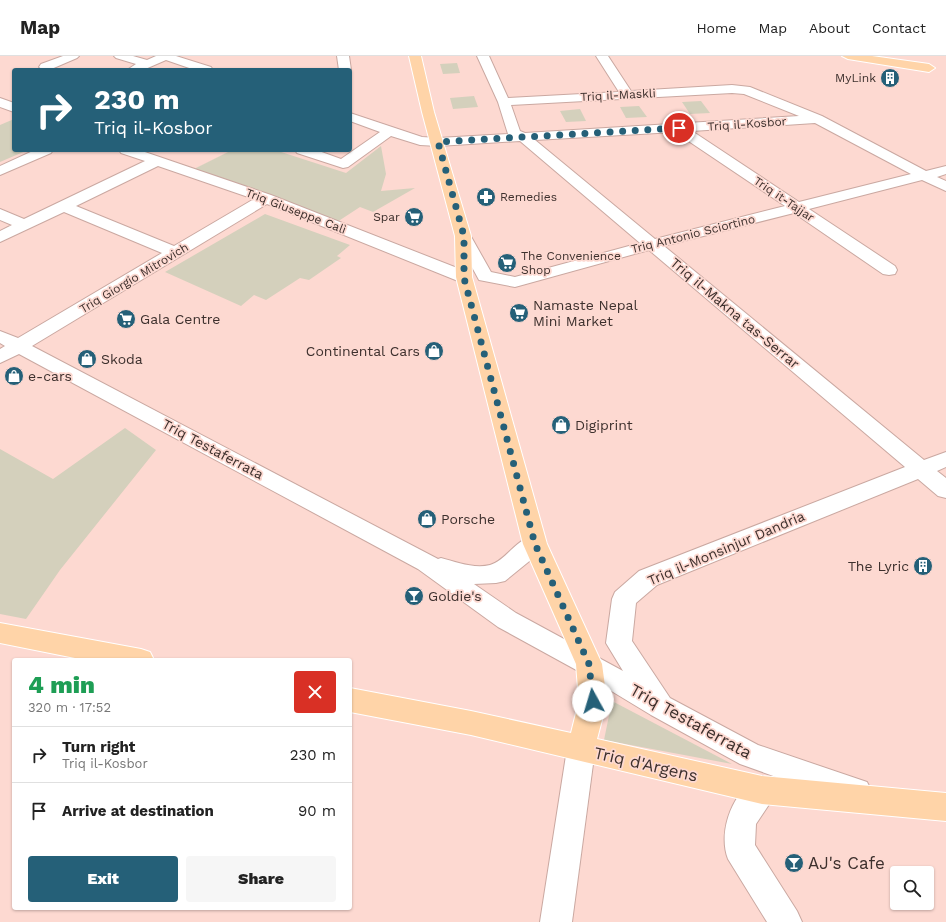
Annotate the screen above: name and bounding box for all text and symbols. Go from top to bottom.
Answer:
text: Map [20,16,60,39]
text: Home [696,20,736,36]
text: Map [758,20,787,36]
text: About [809,20,850,36]
text: Contact [872,20,926,36]
building icon: MyLink [879,67,901,89]
place label: MyLink [835,71,876,85]
text: 230 m [94,83,180,116]
icon: right [28,84,80,136]
street label: Triq il-Maskli [580,86,656,104]
pin [662,111,696,145]
street label: Triq il-Kosbor [707,114,787,134]
text: Triq il-Kosbor [94,117,213,138]
icon: arrive [668,117,690,139]
street label: Triq it-Tajjar [751,174,817,224]
street label: Triq Giuseppe Calì [244,185,348,237]
pharmacy icon: Remedies [475,186,497,208]
place label: Remedies [500,190,557,204]
supermarket icon: Spar [403,206,425,228]
place label: Spar [373,210,400,224]
street label: Triq Antonio Sciortino [630,212,756,256]
street label: Triq Giorgio Mitrovich [77,240,191,316]
place label: The Convenience Shop [521,249,621,277]
supermarket icon: The Convenience Shop [496,252,518,274]
street label: Triq il-Makna tas-Serrar [667,254,803,372]
place label: Namaste Nepal Mini Market [533,297,638,329]
supermarket icon: Namaste Nepal Mini Market [508,302,530,324]
supermarket icon: Gala Centre [115,308,137,330]
place label: Gala Centre [140,311,220,327]
shop icon: Continental Cars [423,340,445,362]
place label: Continental Cars [306,343,420,359]
shop icon: Skoda [76,348,98,370]
place label: Skoda [101,351,143,367]
shop icon: e-cars [3,365,25,387]
place label: e-cars [28,368,72,384]
shop icon: Digiprint [550,414,572,436]
street label: Triq Testaferrata [160,416,266,482]
place label: Digiprint [575,417,633,433]
shop icon: Porsche [416,508,438,530]
street label: Triq il-Monsinjur Dandria [645,508,807,588]
place label: Porsche [441,511,495,527]
building icon: The Lyric [912,555,934,577]
place label: The Lyric [848,558,909,574]
bar icon: Goldie's [403,585,425,607]
place label: Goldie's [428,588,482,604]
text: 4 min [28,671,95,699]
button: close [294,671,336,713]
street label: Triq Testaferrata [627,679,756,763]
position arrow [572,680,614,722]
text: 320 m · 17:52 [28,700,111,715]
text: Turn right [62,738,135,756]
street label: Triq d'Argens [592,742,700,786]
icon: right [28,744,50,766]
text: 230 m [290,746,336,764]
text: Triq il-Kosbor [62,756,148,771]
icon: arrive [28,800,50,822]
text: Arrive at destination [62,802,214,820]
text: 90 m [298,802,336,820]
bar icon: AJ's Cafe [783,852,805,874]
place label: AJ's Cafe [808,853,885,873]
button: Exit [28,856,178,902]
button: Share [186,856,336,902]
map controls [890,866,934,910]
button: search [890,866,934,910]

